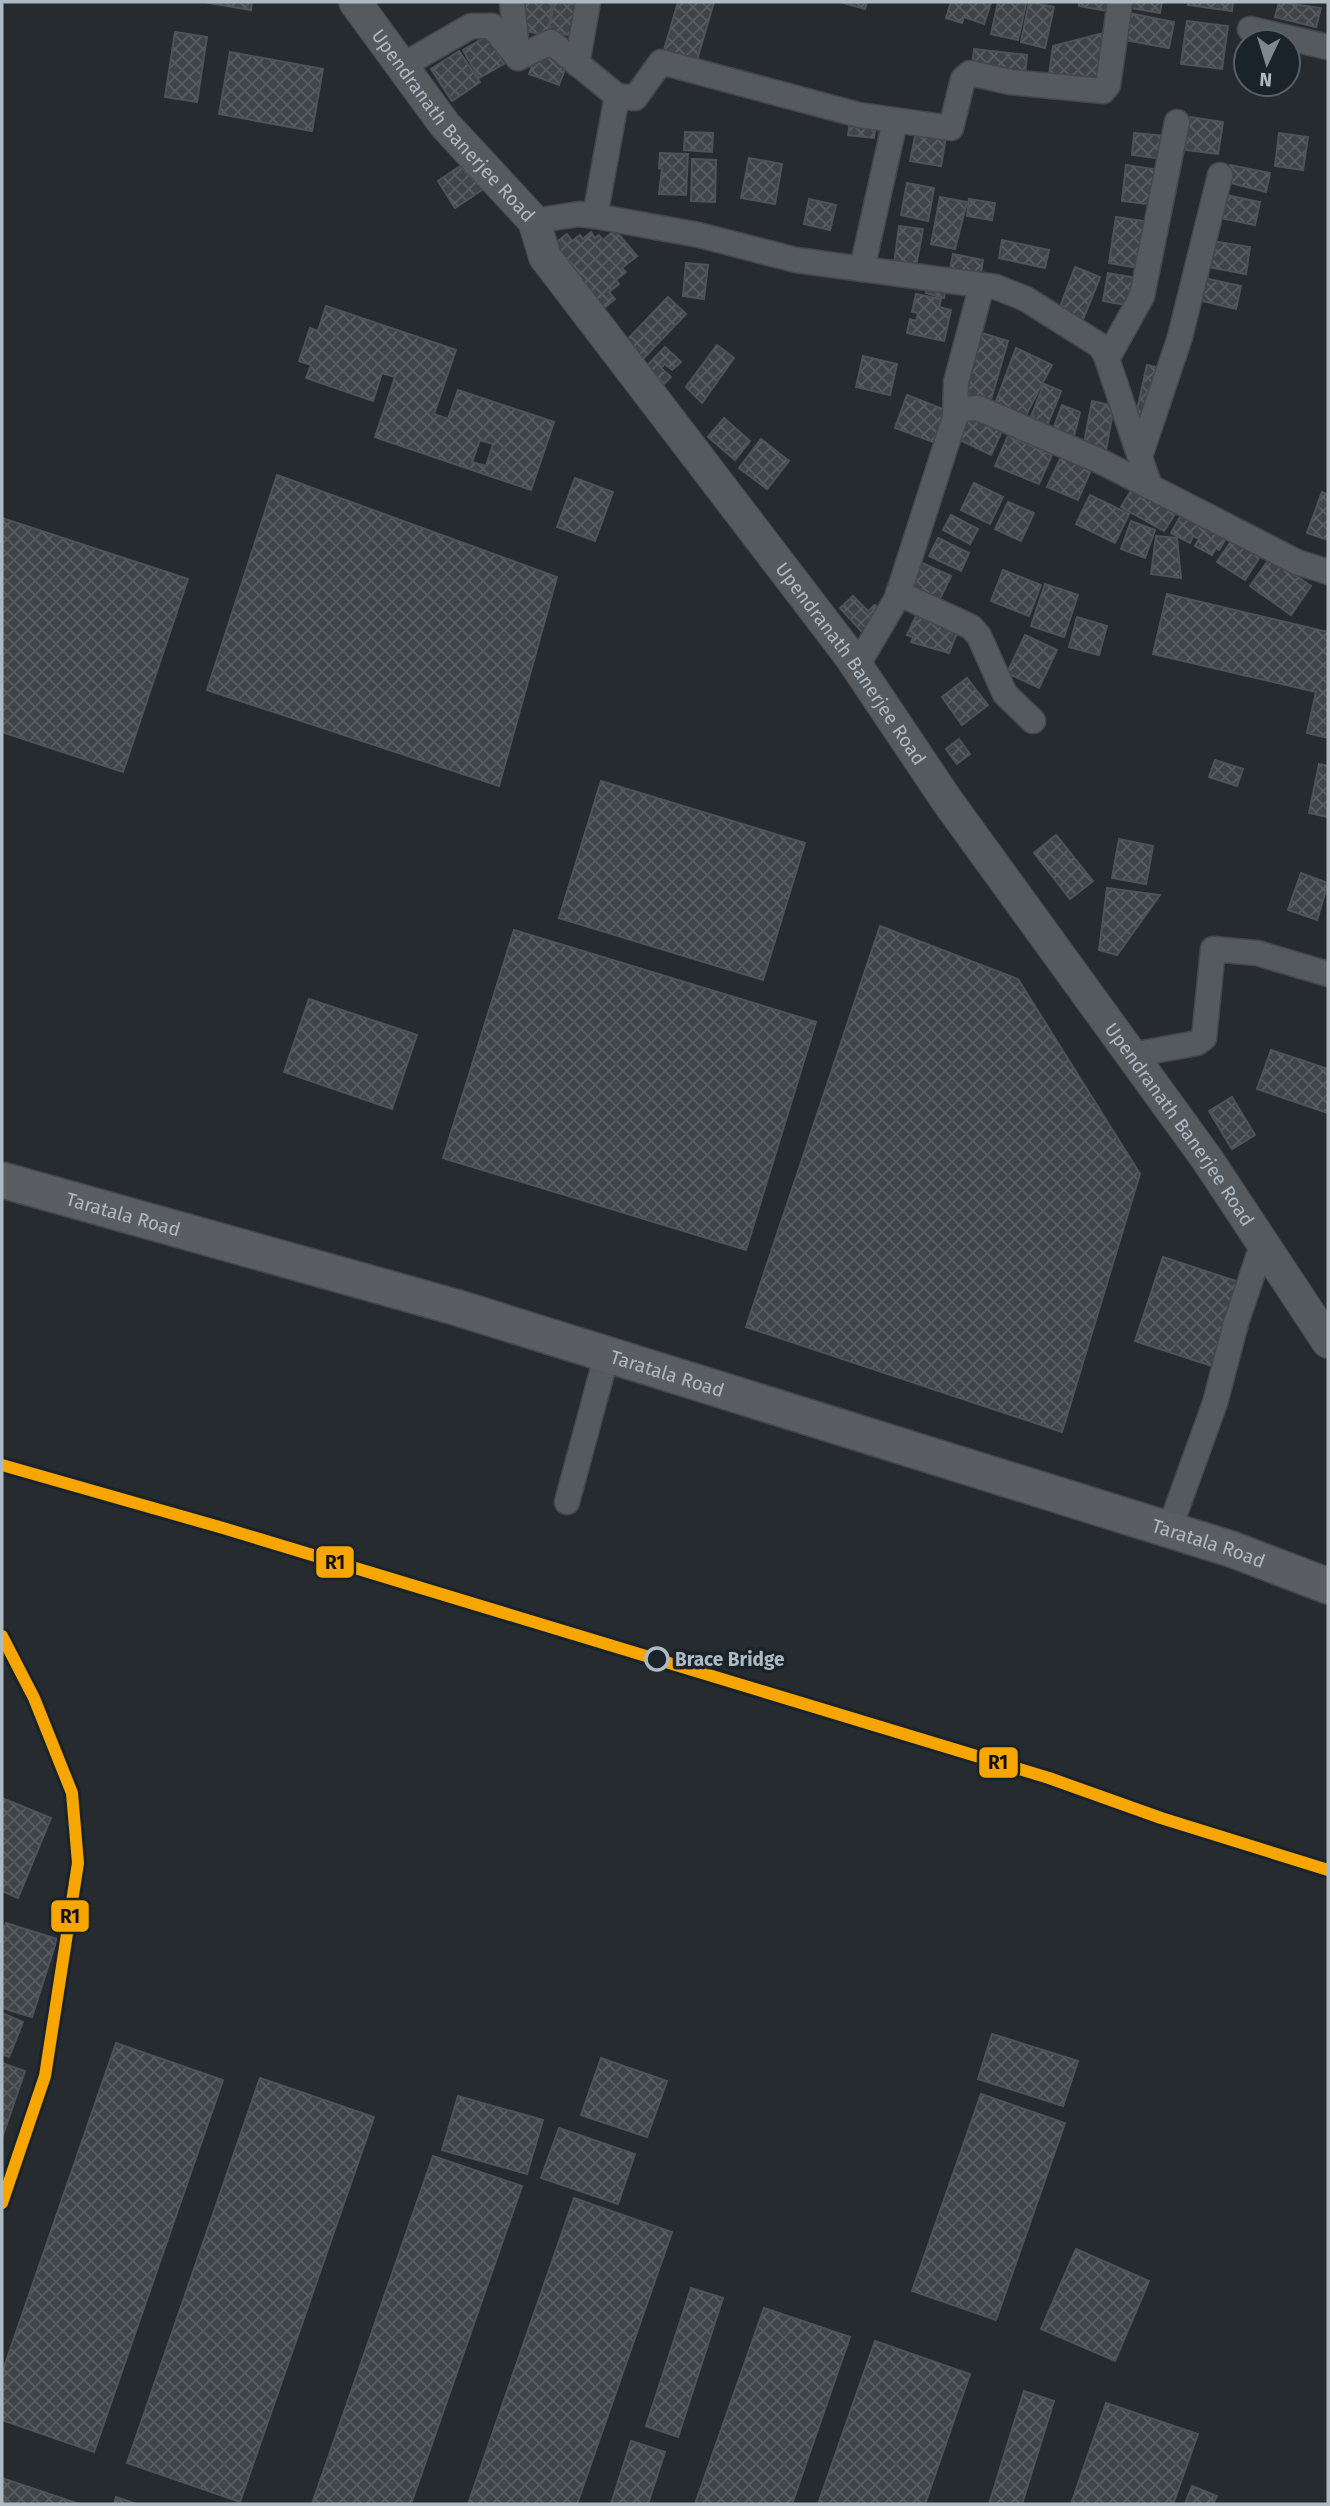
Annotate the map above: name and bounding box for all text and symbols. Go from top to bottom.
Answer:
street label: Upendranath Banerjee Road [367,24,540,226]
north arrow [1232,28,1302,98]
text: N [1259,68,1273,91]
street label: Upendranath Banerjee Road [771,558,931,769]
street label: Upendranath Banerjee Road [1100,1018,1260,1230]
street label: Taratala Road [63,1187,183,1241]
street label: Taratala Road [608,1345,727,1402]
street label: Taratala Road [1149,1514,1268,1572]
line badge: R1 [315,1545,355,1579]
text: R1 [325,1551,345,1574]
marker: Brace Bridge [645,1647,669,1671]
place label: Brace Bridge [675,1648,784,1671]
line badge: R1 [978,1746,1019,1779]
text: R1 [988,1751,1008,1774]
line badge: R1 [50,1899,90,1933]
text: R1 [60,1905,80,1928]

